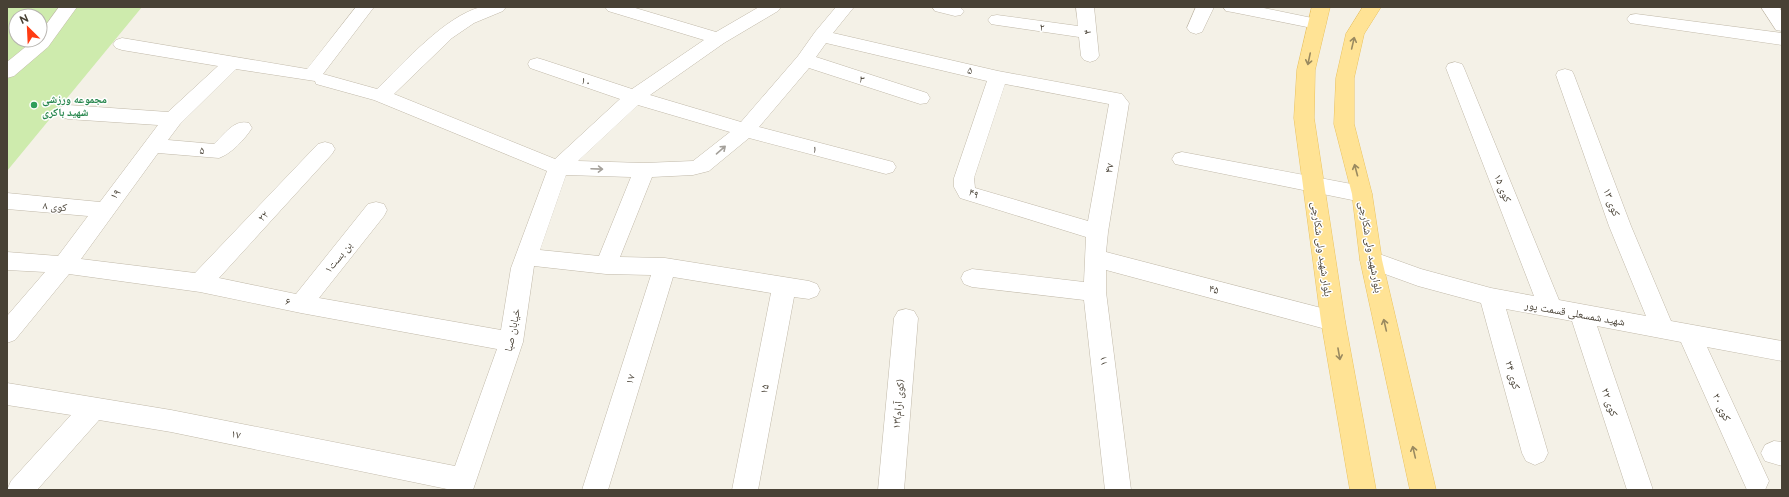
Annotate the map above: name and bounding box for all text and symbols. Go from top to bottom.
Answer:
north arrow [8,8,48,48]
text: N [18,12,31,27]
street label: ۲ [1039,21,1045,34]
street label: ۴ [1081,29,1094,35]
one-way arrow [1350,36,1358,49]
one-way arrow [1304,52,1312,65]
street label: ۵ [966,64,974,77]
street label: ۳ [857,73,866,86]
street label: ۱۰ [579,74,593,89]
place label: مجموعه ورزشی شهید باکری [42,93,107,120]
marker: مجموعه ورزشی شهید باکری [29,100,39,110]
street label: ۱ [811,143,819,156]
street label: ۵ [199,144,205,157]
one-way arrow [716,146,726,155]
street label: ۴۷ [1102,162,1117,174]
one-way arrow [1351,164,1359,177]
one-way arrow [590,165,603,173]
street label: کوی ۱۵ [1491,172,1514,205]
street label: ۴۹ [967,185,981,201]
street label: ۱۹ [107,186,124,202]
street label: کوی ۱۳ [1600,186,1623,219]
street label: کوی ۸ [42,199,68,214]
street label: بلوارشهید ولی شکارچی [1356,200,1385,294]
street label: بلوار شهید ولی شکارچی [1308,201,1335,297]
street label: ۲۲ [255,208,272,224]
street label: بن بست۱ [322,239,355,276]
street label: ۴۵ [1207,282,1220,297]
street label: ۶ [284,295,292,308]
street label: شهید شمسعلی قسمت پور [1523,298,1626,329]
street label: خیابان صبا [502,308,523,353]
one-way arrow [1381,319,1389,332]
one-way arrow [1335,347,1343,360]
street label: ۱۱ [1096,355,1111,367]
street label: کوی ۲۴ [1502,359,1523,391]
street label: ۱۷ [623,372,638,386]
street label: ۱۳(کوی آرام) [890,379,907,430]
street label: ۱۵ [757,383,772,395]
street label: کوی ۲۲ [1599,386,1621,418]
street label: کوی ۲۰ [1710,391,1734,424]
street label: ۱۷ [230,427,242,442]
one-way arrow [1410,446,1418,459]

